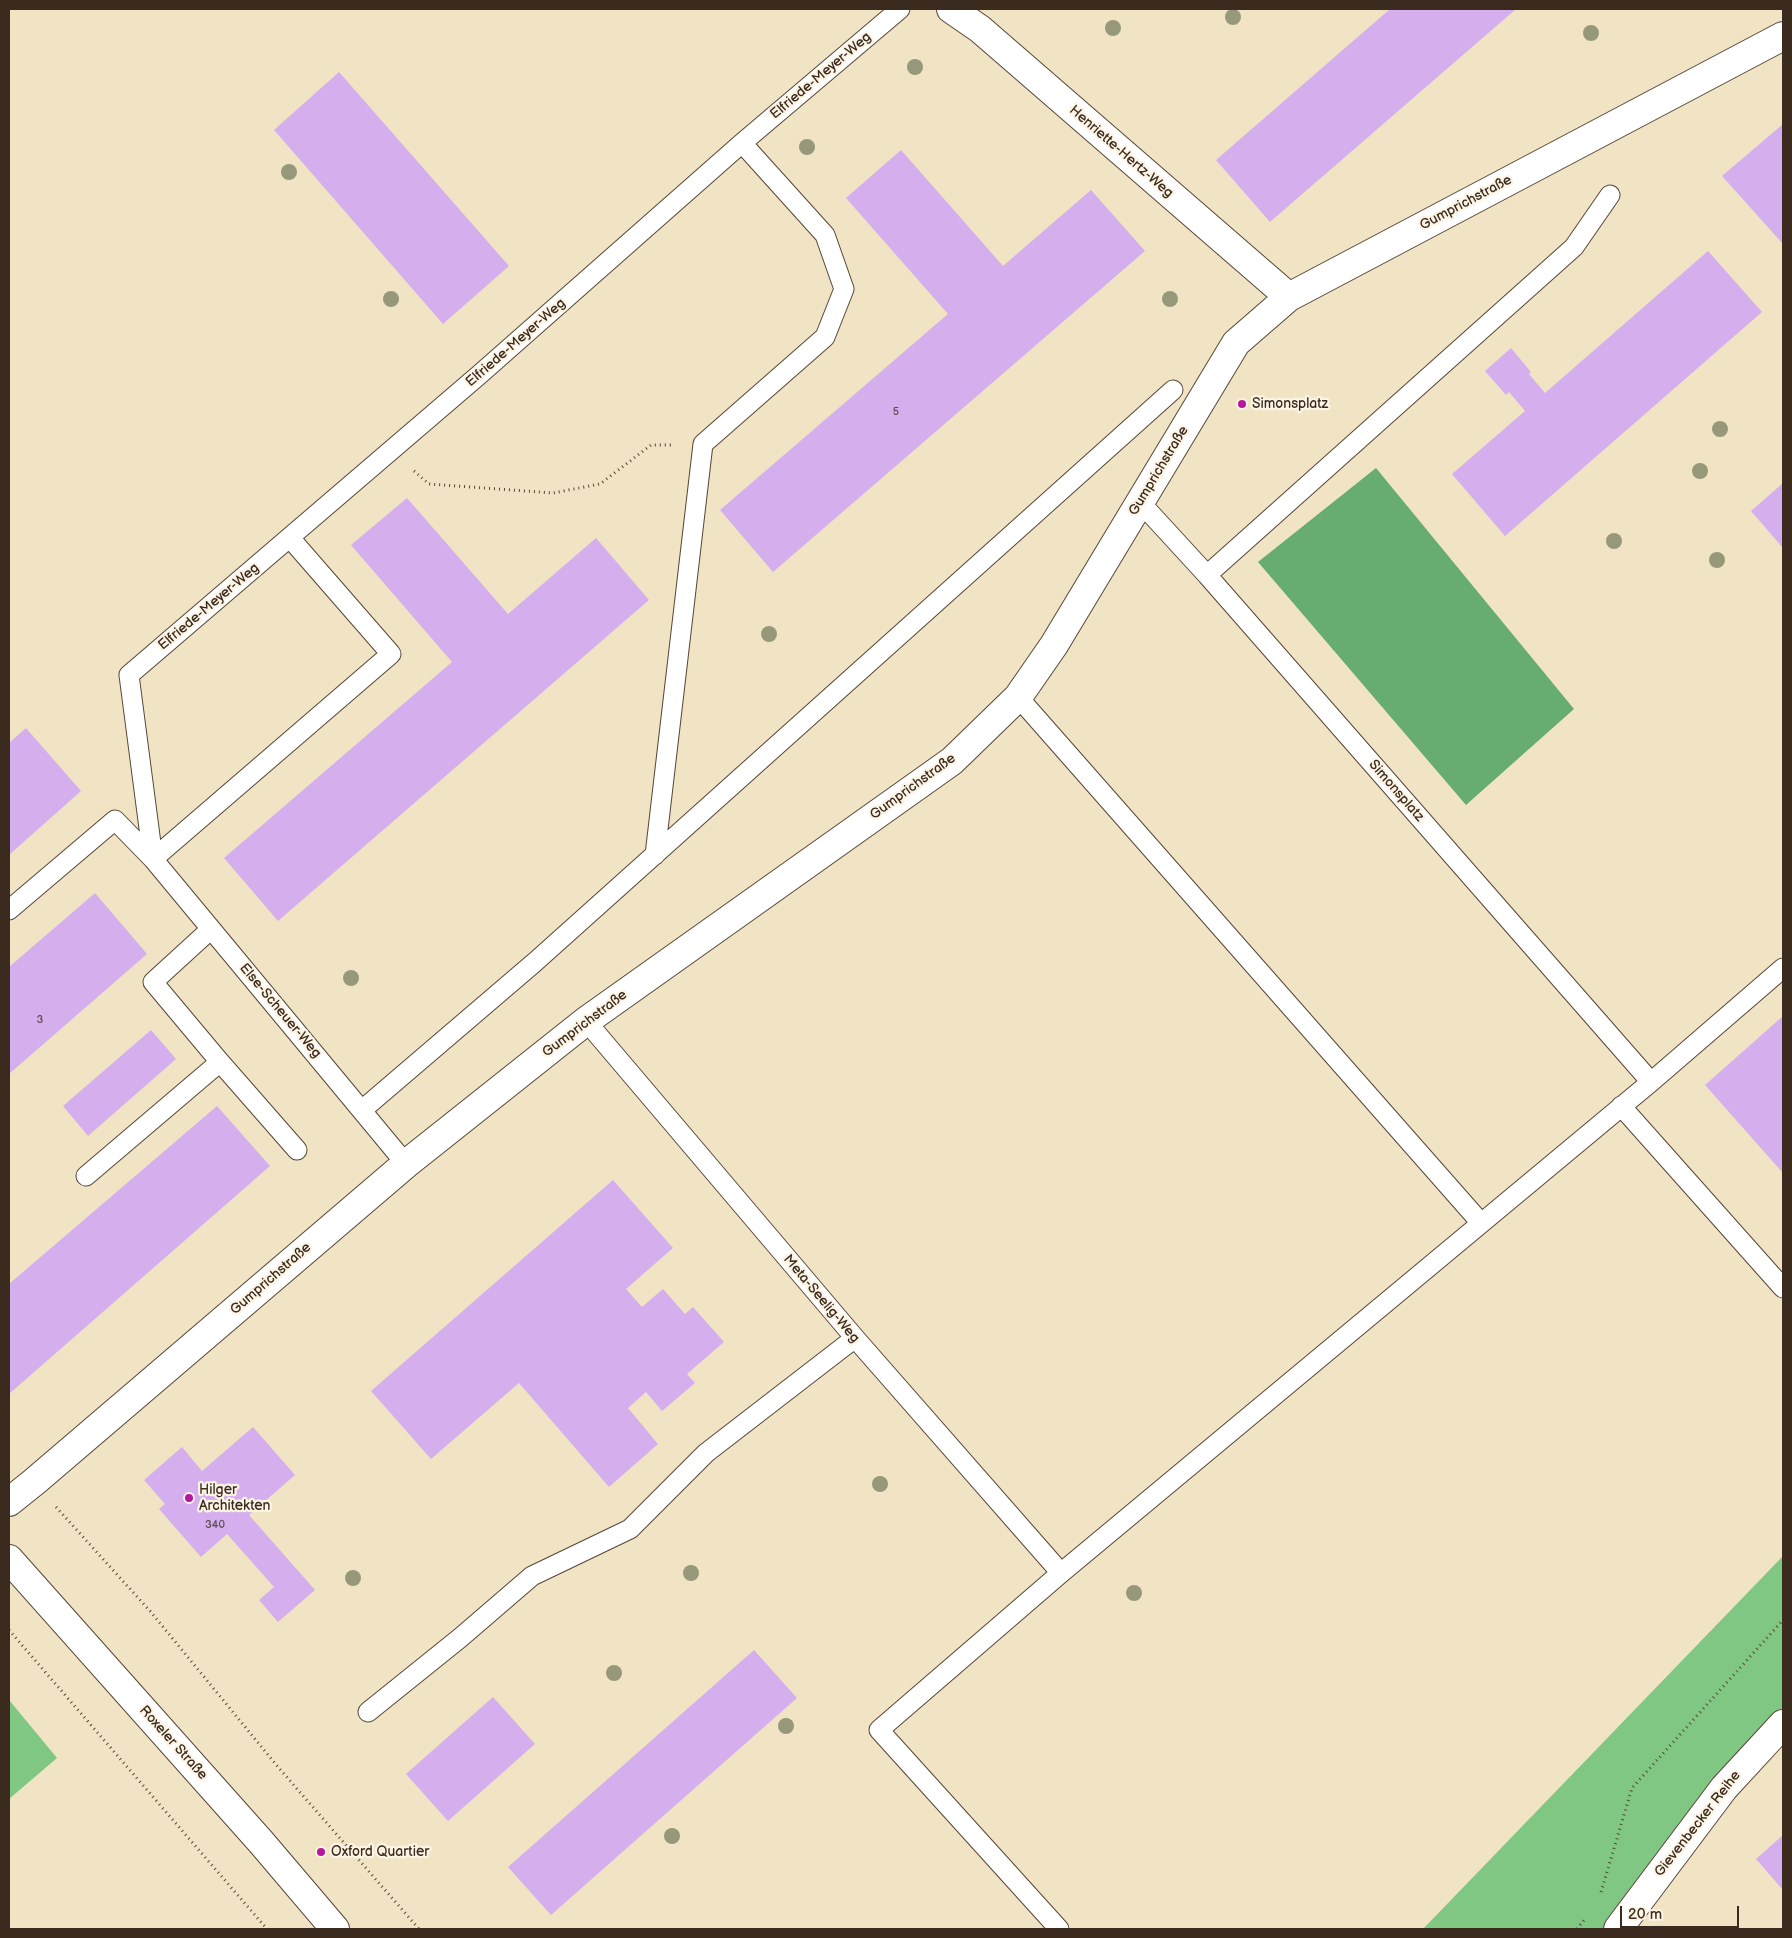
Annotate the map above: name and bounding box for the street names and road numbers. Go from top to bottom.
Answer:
street label: Elfriede-Meyer-Weg [767,29,875,123]
street label: Henriette-Hertz-Weg [1066,102,1176,202]
street label: Gumprichstraße [1417,172,1515,234]
street label: Elfriede-Meyer-Weg [463,295,569,391]
street label: Gumprichstraße [1126,423,1192,519]
street label: Elfriede-Meyer-Weg [155,560,263,654]
street label: Gumprichstraße [867,750,959,824]
street label: Simonsplatz [1365,757,1427,825]
street label: Else-Scheuer-Weg [235,960,325,1062]
street label: Gumprichstraße [539,987,631,1061]
street label: Gumprichstraße [227,1239,315,1319]
street label: Meta-Seelig-Weg [779,1252,863,1346]
street label: Roxeler Straße [135,1703,211,1783]
street label: Gievenbecker Reihe [1651,1768,1745,1880]

